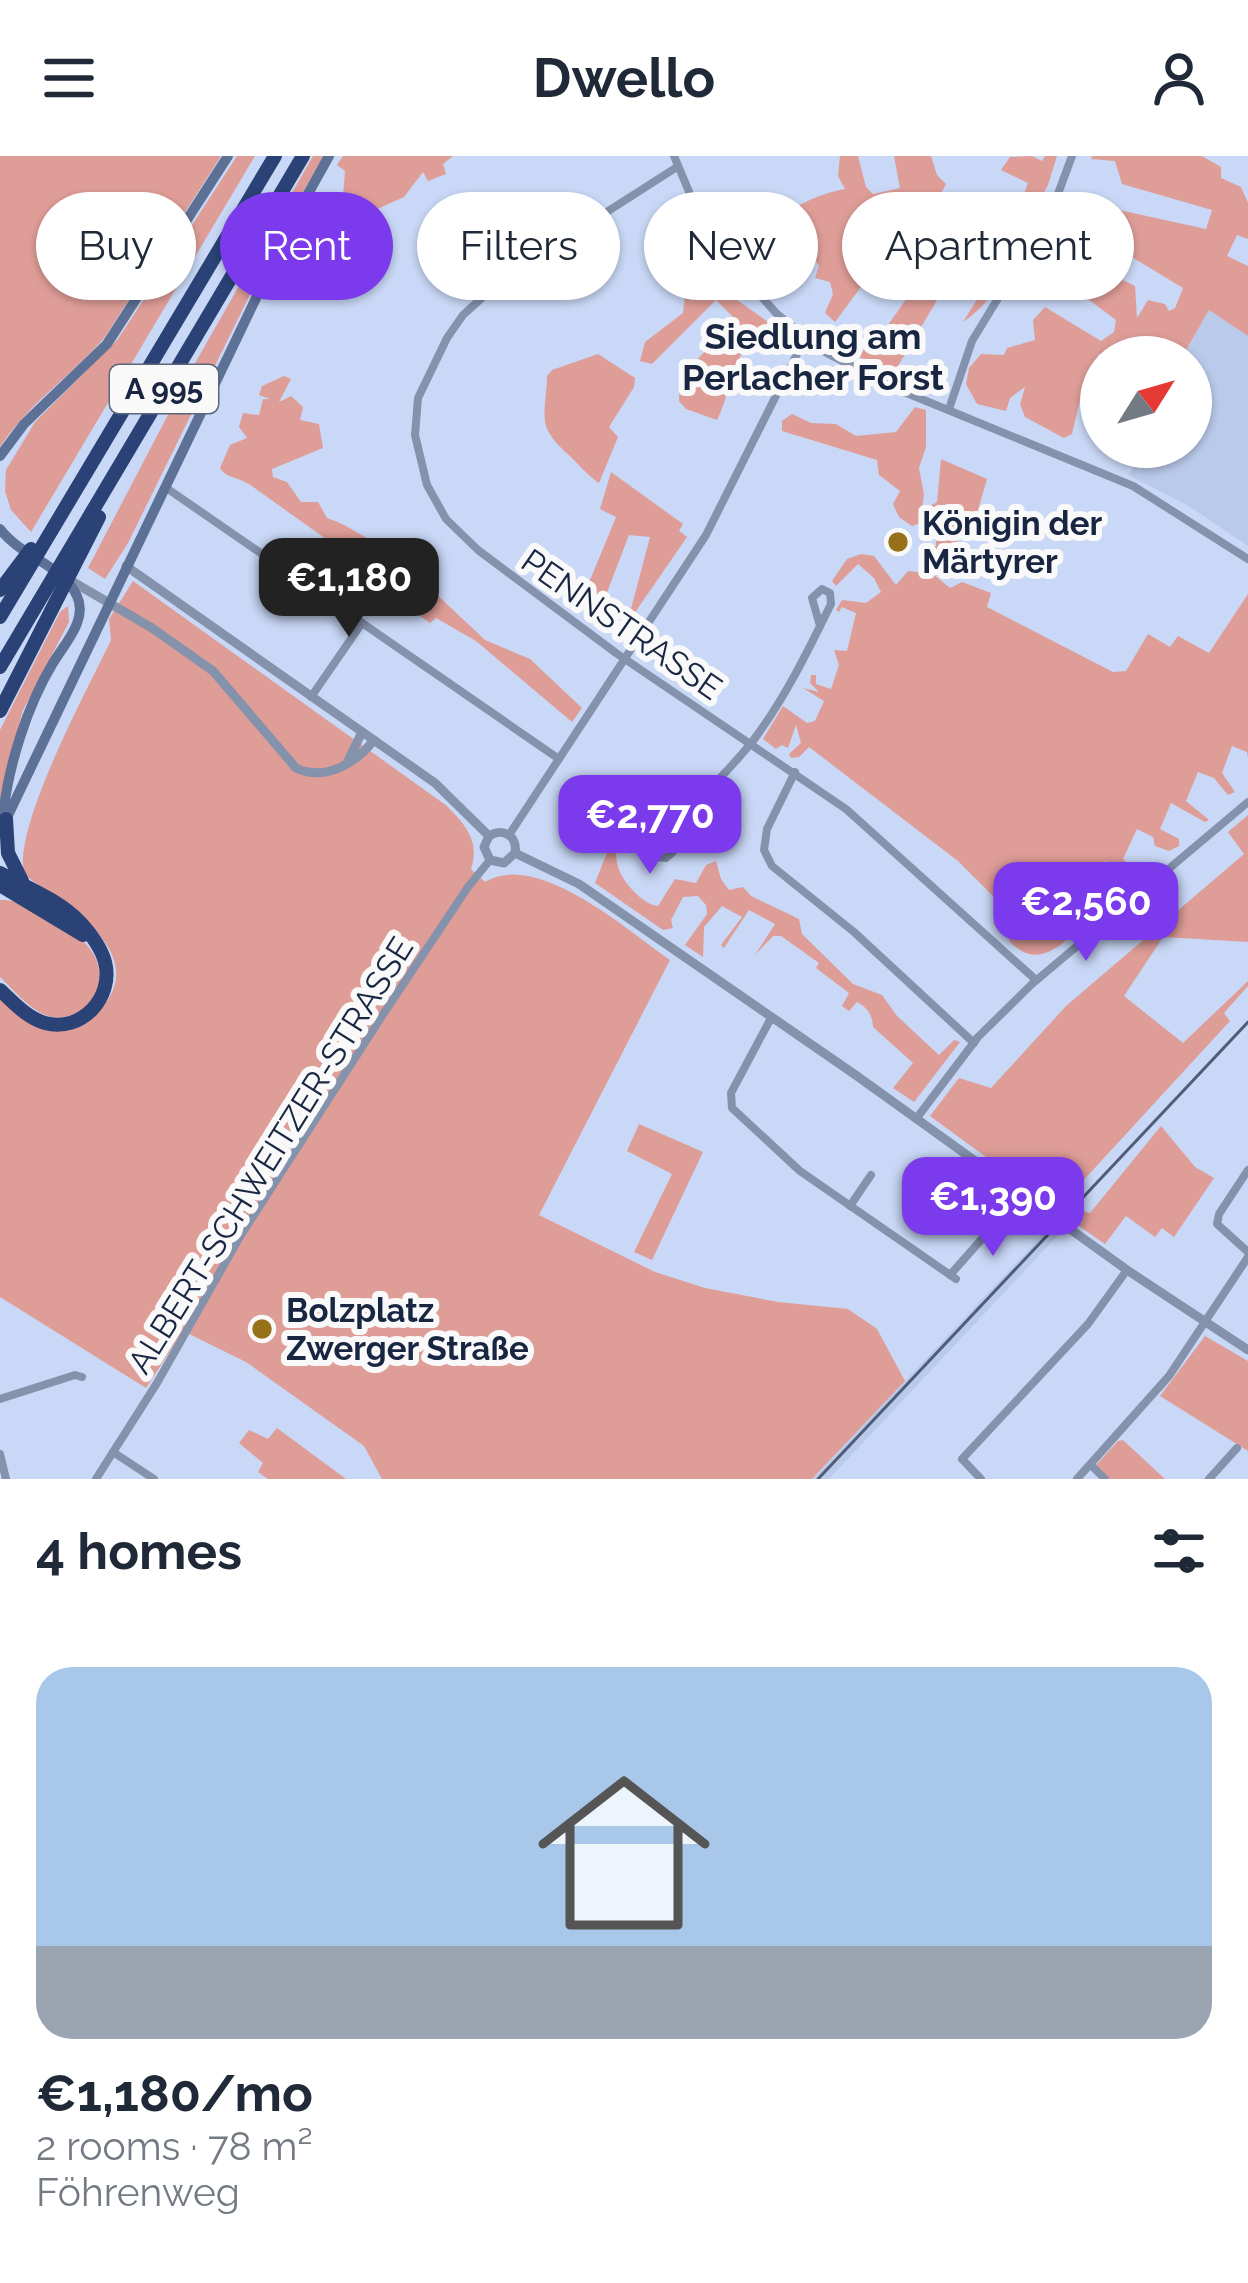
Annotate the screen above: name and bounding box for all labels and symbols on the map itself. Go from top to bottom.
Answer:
district label: Siedlung am Perlacher Forst [682,315,944,398]
north arrow [1080,336,1212,468]
road number: A 995 [110,365,218,413]
place label: Königin der Märtyrer [922,504,1103,581]
marker: Königin der Märtyrer [885,529,911,555]
pin: €1,180 [251,538,447,640]
street label: PENNSTRASSE [514,541,729,708]
pin: €2,770 [552,775,748,877]
pin: €2,560 [988,862,1184,964]
street label: ALBERT-SCHWEITZER-STRASSE [120,930,421,1381]
pin: €1,390 [895,1157,1091,1259]
place label: Bolzplatz Zwerger Straße [286,1291,529,1368]
marker: Bolzplatz Zwerger Straße [249,1316,275,1342]

